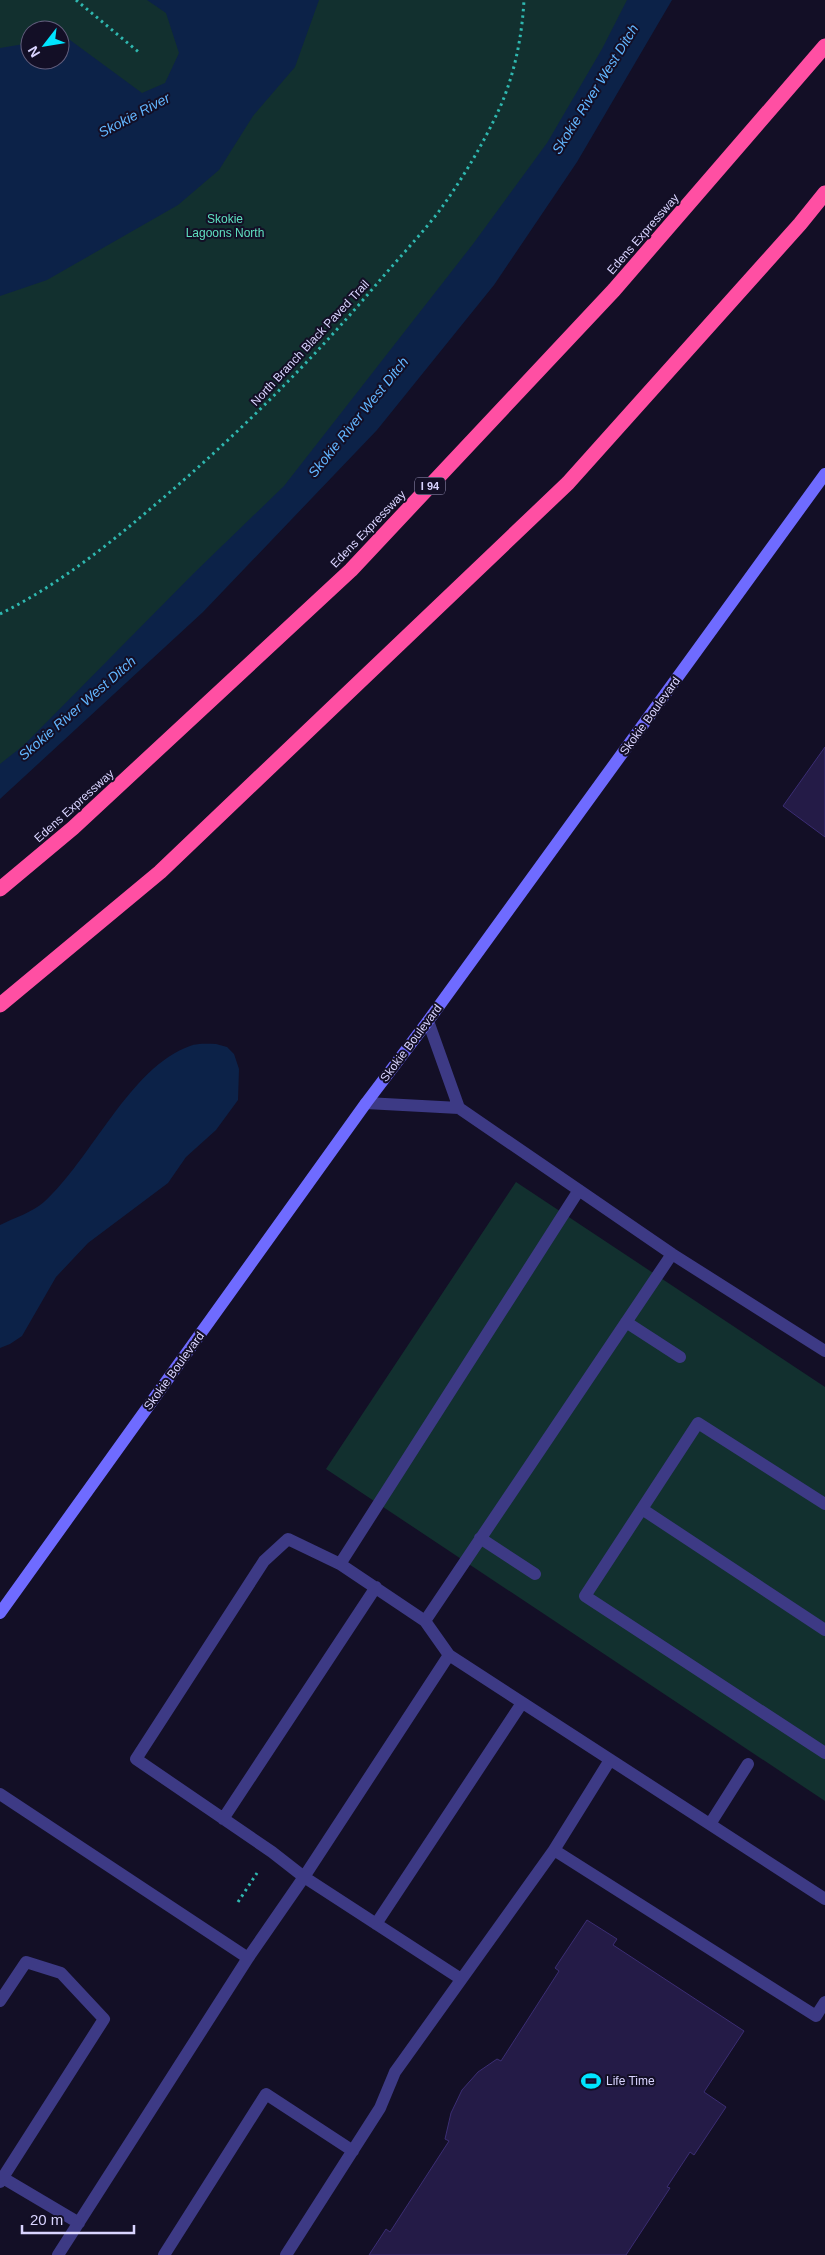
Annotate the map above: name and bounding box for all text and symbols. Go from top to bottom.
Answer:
north arrow [20,20,70,70]
water label: Skokie River West Ditch [548,21,642,157]
text: N [24,43,43,60]
water label: Skokie River [96,89,174,141]
street label: Edens Expressway [604,191,682,277]
park label: Skokie Lagoons North [186,212,264,240]
street label: North Branch Black Paved Trail [248,277,372,409]
water label: Skokie River West Ditch [305,354,412,480]
road number: I 94 [415,478,445,494]
street label: Edens Expressway [328,487,408,571]
water label: Skokie River West Ditch [15,653,139,763]
street label: Skokie Boulevard [617,674,683,758]
street label: Edens Expressway [31,767,117,845]
street label: Skokie Boulevard [377,1001,445,1085]
street label: Skokie Boulevard [141,1329,207,1413]
sports icon: Life Time [580,2070,602,2092]
place label: Life Time [606,2074,655,2088]
scale bar [22,2202,135,2234]
text: 20 m [30,2211,63,2228]

